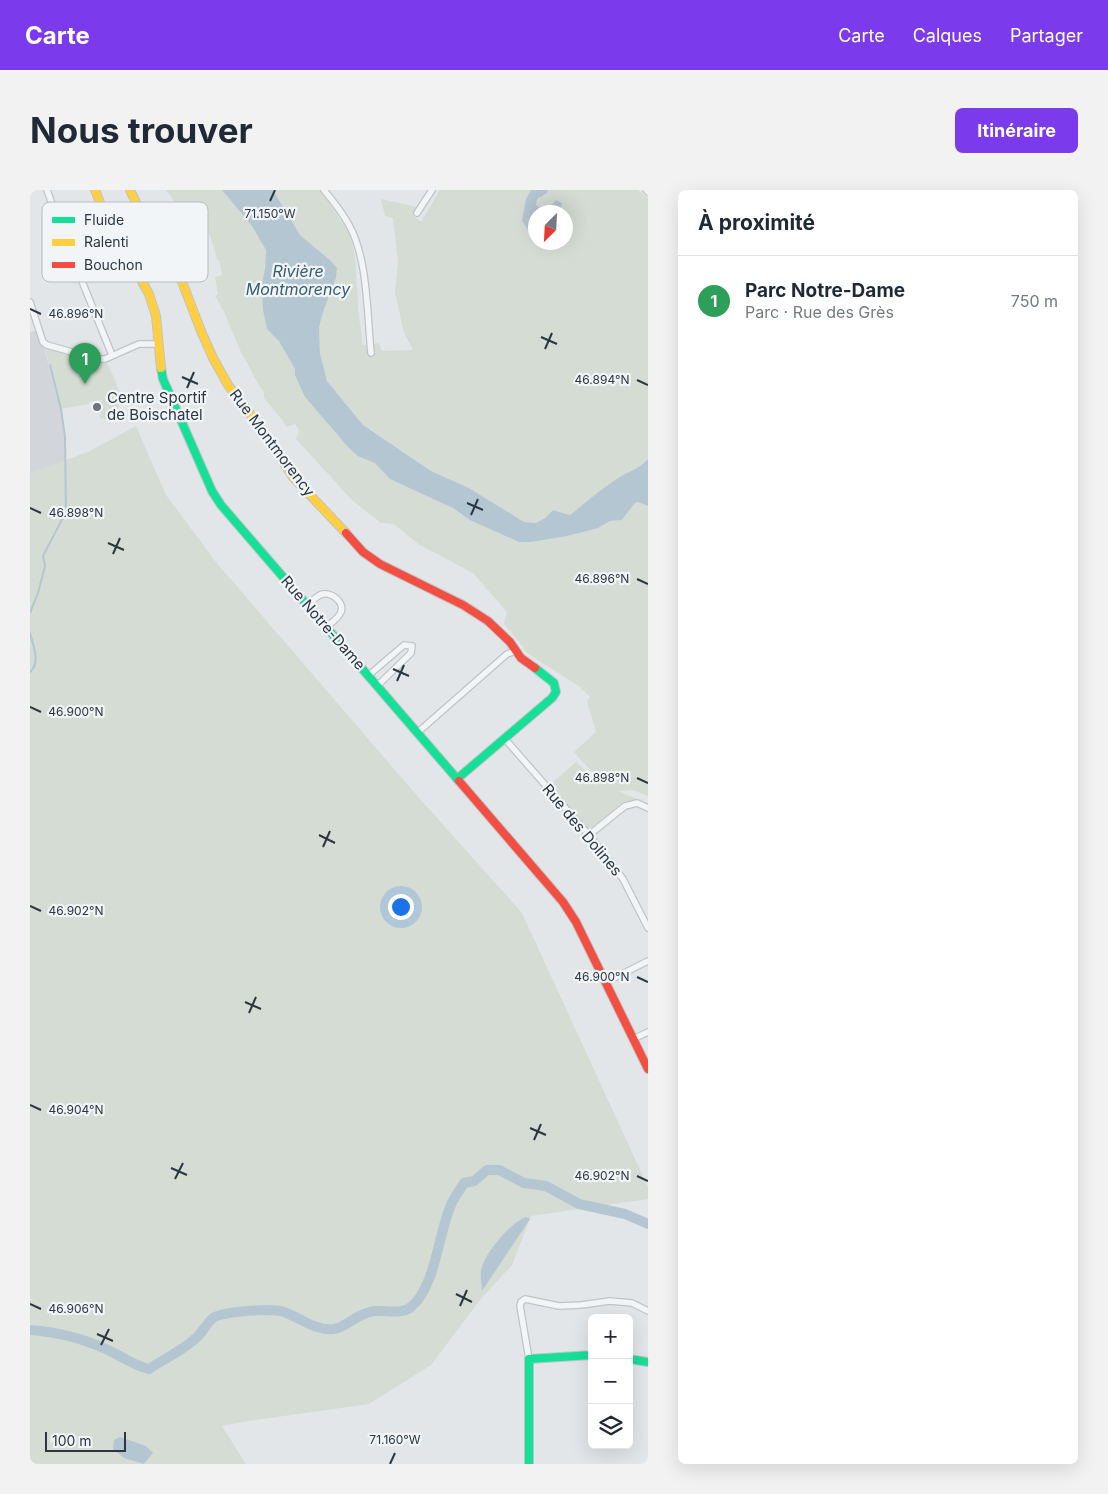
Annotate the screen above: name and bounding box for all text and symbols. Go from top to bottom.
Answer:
text: Carte [25,21,90,50]
text: Carte [838,25,885,46]
text: Calques [913,25,982,46]
text: Partager [1010,25,1083,46]
button: Itinéraire [955,108,1078,153]
text: Nous trouver [30,109,253,151]
legend [42,202,208,282]
north arrow [528,205,573,250]
text: 71.150°W [244,206,296,221]
text: À proximité [698,210,815,235]
text: Fluide [84,211,124,228]
text: Ralenti [84,233,129,250]
text: Bouchon [84,256,143,273]
water label: Rivière Montmorency [246,261,351,299]
text: Parc Notre-Dame [745,279,905,302]
text: 1 [711,291,717,311]
text: 750 m [1011,291,1058,311]
text: Parc · Rue des Grès [745,302,894,322]
text: 46.896°N [49,306,103,321]
pin: 1 [69,343,101,384]
text: 46.894°N [575,372,629,387]
street label: Rue Montmorency [226,385,319,501]
place label: Centre Sportif de Boischatel [107,388,207,424]
marker: Centre Sportif de Boischatel [91,401,103,413]
text: 46.898°N [49,505,103,520]
text: 46.896°N [575,571,629,586]
street label: Rue Notre-Dame [277,572,370,674]
text: 46.900°N [48,704,104,719]
text: 46.898°N [575,770,629,785]
street label: Rue des Dolines [538,780,626,880]
your location [388,894,414,920]
text: 46.902°N [48,903,104,918]
text: 46.900°N [574,969,630,984]
text: 46.904°N [48,1102,104,1117]
text: 46.902°N [574,1168,630,1183]
text: 46.906°N [48,1301,104,1316]
map controls [588,1314,633,1449]
button: + [588,1314,633,1359]
button: − [588,1359,633,1404]
button: layers [588,1404,633,1449]
scale bar [45,1429,126,1452]
text: 100 m [52,1432,92,1449]
text: 71.160°W [369,1432,421,1447]

